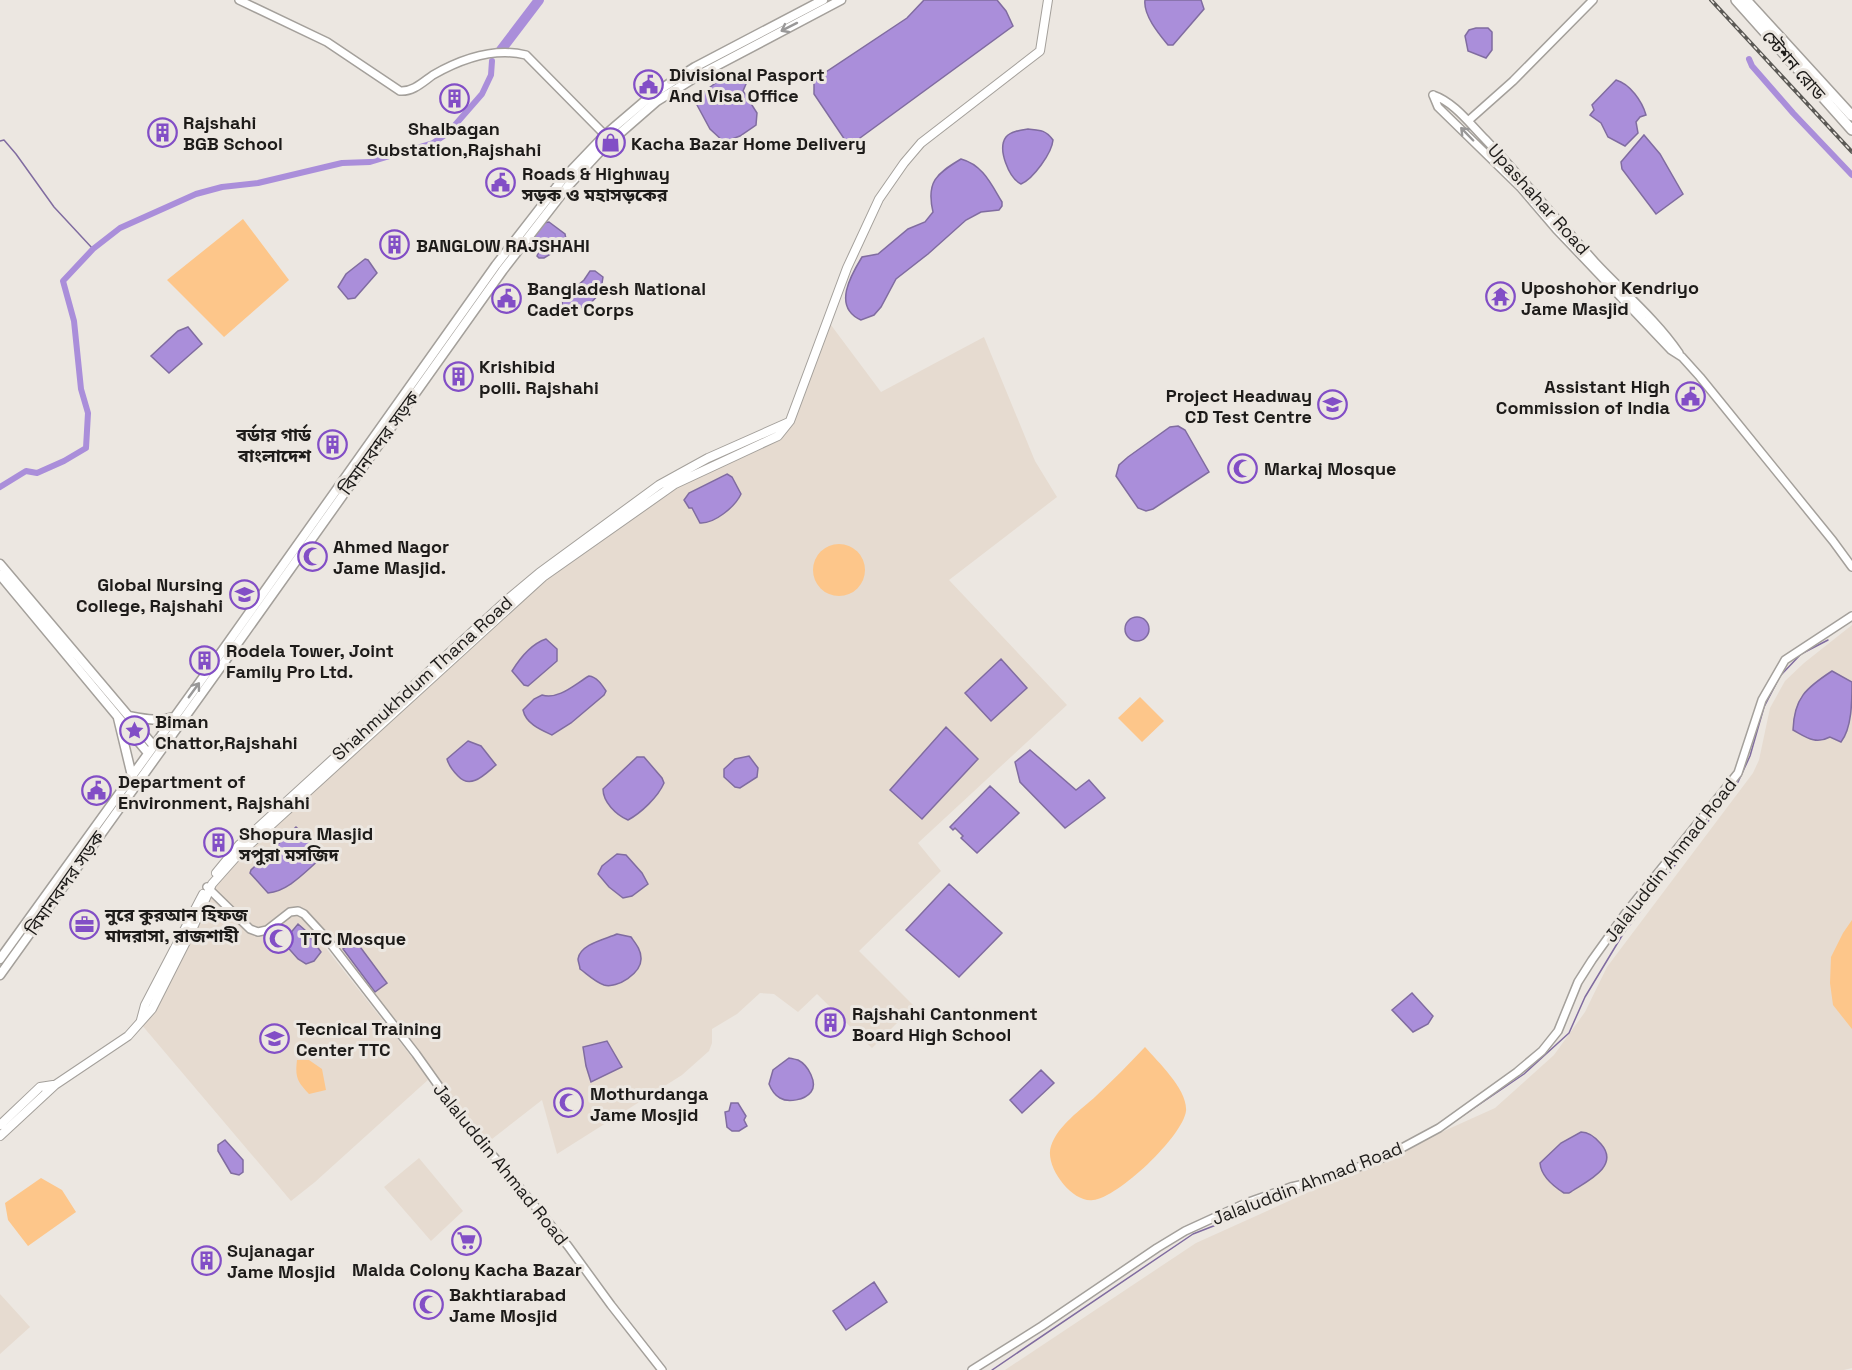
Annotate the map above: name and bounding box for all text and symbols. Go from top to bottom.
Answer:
one-way arrow [781,22,799,33]
street label: স্টেশন রোড [1757,25,1831,105]
place label: Divisional Pasport And Visa Office [669,63,825,107]
public building icon: Divisional Pasport And Visa Office [632,68,664,100]
building icon: Shalbagan Substation,Rajshahi [438,83,470,115]
place label: Rajshahi BGB School [183,111,283,155]
building icon: Rajshahi BGB School [146,116,178,148]
place label: Shalbagan Substation,Rajshahi [367,117,541,161]
shop icon: Kacha Bazar Home Delivery [594,127,626,159]
one-way arrow [1460,127,1474,142]
place label: Kacha Bazar Home Delivery [631,132,866,155]
street label: Upashahar Road [1483,139,1595,259]
place label: Roads & Highway সড়ক ও মহাসড়কের [521,162,670,206]
public building icon: Roads & Highway সড়ক ও মহাসড়কের [485,167,517,199]
building icon: BANGLOW RAJSHAHI [379,229,411,261]
place label: BANGLOW RAJSHAHI [416,234,590,257]
place label: Uposhohor Kendriyo Jame Masjid [1521,276,1699,320]
place label: Bangladesh National Cadet Corps [527,277,706,321]
temple icon: Uposhohor Kendriyo Jame Masjid [1484,281,1516,313]
public building icon: Bangladesh National Cadet Corps [490,282,522,314]
place label: Krishibid polli. Rajshahi [479,355,599,399]
building icon: Krishibid polli. Rajshahi [442,360,474,392]
place label: Assistant High Commission of India [1496,375,1671,419]
public building icon: Assistant High Commission of India [1675,380,1707,412]
place label: Project Headway CD Test Centre [1166,384,1312,428]
street label: বিমানবন্দর সড়ক [333,386,424,500]
school or university icon: Project Headway CD Test Centre [1317,389,1349,421]
place label: বর্ডার গার্ড বাংলাদেশ [235,423,312,467]
building icon: বর্ডার গার্ড বাংলাদেশ [316,428,348,460]
mosque icon: Markaj Mosque [1227,452,1259,484]
place label: Markaj Mosque [1264,457,1396,480]
place label: Ahmed Nagor Jame Masjid. [333,535,449,579]
mosque icon: Ahmed Nagor Jame Masjid. [296,540,328,572]
place label: Global Nursing College, Rajshahi [76,573,223,617]
school or university icon: Global Nursing College, Rajshahi [228,578,260,610]
street label: Shahmukhdum Thana Road [327,591,517,765]
place label: Rodela Tower, Joint Family Pro Ltd. [226,639,394,683]
building icon: Rodela Tower, Joint Family Pro Ltd. [189,644,221,676]
one-way arrow [188,682,200,698]
place label: Biman Chattor,Rajshahi [155,710,298,754]
place icon: Biman Chattor,Rajshahi [118,715,150,747]
place label: Department of Environment, Rajshahi [118,770,310,814]
street label: Jalaluddin Ahmad Road [1599,773,1741,947]
public building icon: Department of Environment, Rajshahi [81,775,113,807]
place label: Shopura Masjid সপুরা মসজিদ [238,822,373,866]
street label: বিমানবন্দর সড়ক [20,826,110,940]
building icon: Shopura Masjid সপুরা মসজিদ [202,827,234,859]
place label: নুরে কুরআন হিফজ মাদরাসা, রাজশাহী [104,903,249,947]
office icon: নুরে কুরআন হিফজ মাদরাসা, রাজশাহী [68,908,100,940]
mosque icon: TTC Mosque [263,922,295,954]
place label: TTC Mosque [300,927,406,950]
place label: Rajshahi Cantonment Board High School [852,1002,1038,1046]
building icon: Rajshahi Cantonment Board High School [815,1007,847,1039]
place label: Tecnical Training Center TTC [296,1017,441,1061]
school or university icon: Tecnical Training Center TTC [259,1022,291,1054]
street label: Jalaluddin Ahmad Road [428,1078,574,1250]
place label: Mothurdanga Jame Mosjid [590,1082,709,1126]
mosque icon: Mothurdanga Jame Mosjid [553,1087,585,1119]
street label: Jalaluddin Ahmad Road [1209,1136,1405,1230]
supermarket icon: Malda Colony Kacha Bazar [451,1224,483,1256]
place label: Sujanagar Jame Mosjid [227,1239,336,1283]
building icon: Sujanagar Jame Mosjid [190,1244,222,1276]
place label: Malda Colony Kacha Bazar [352,1258,582,1281]
place label: Bakhtiarabad Jame Mosjid [449,1283,566,1327]
mosque icon: Bakhtiarabad Jame Mosjid [412,1288,444,1320]

